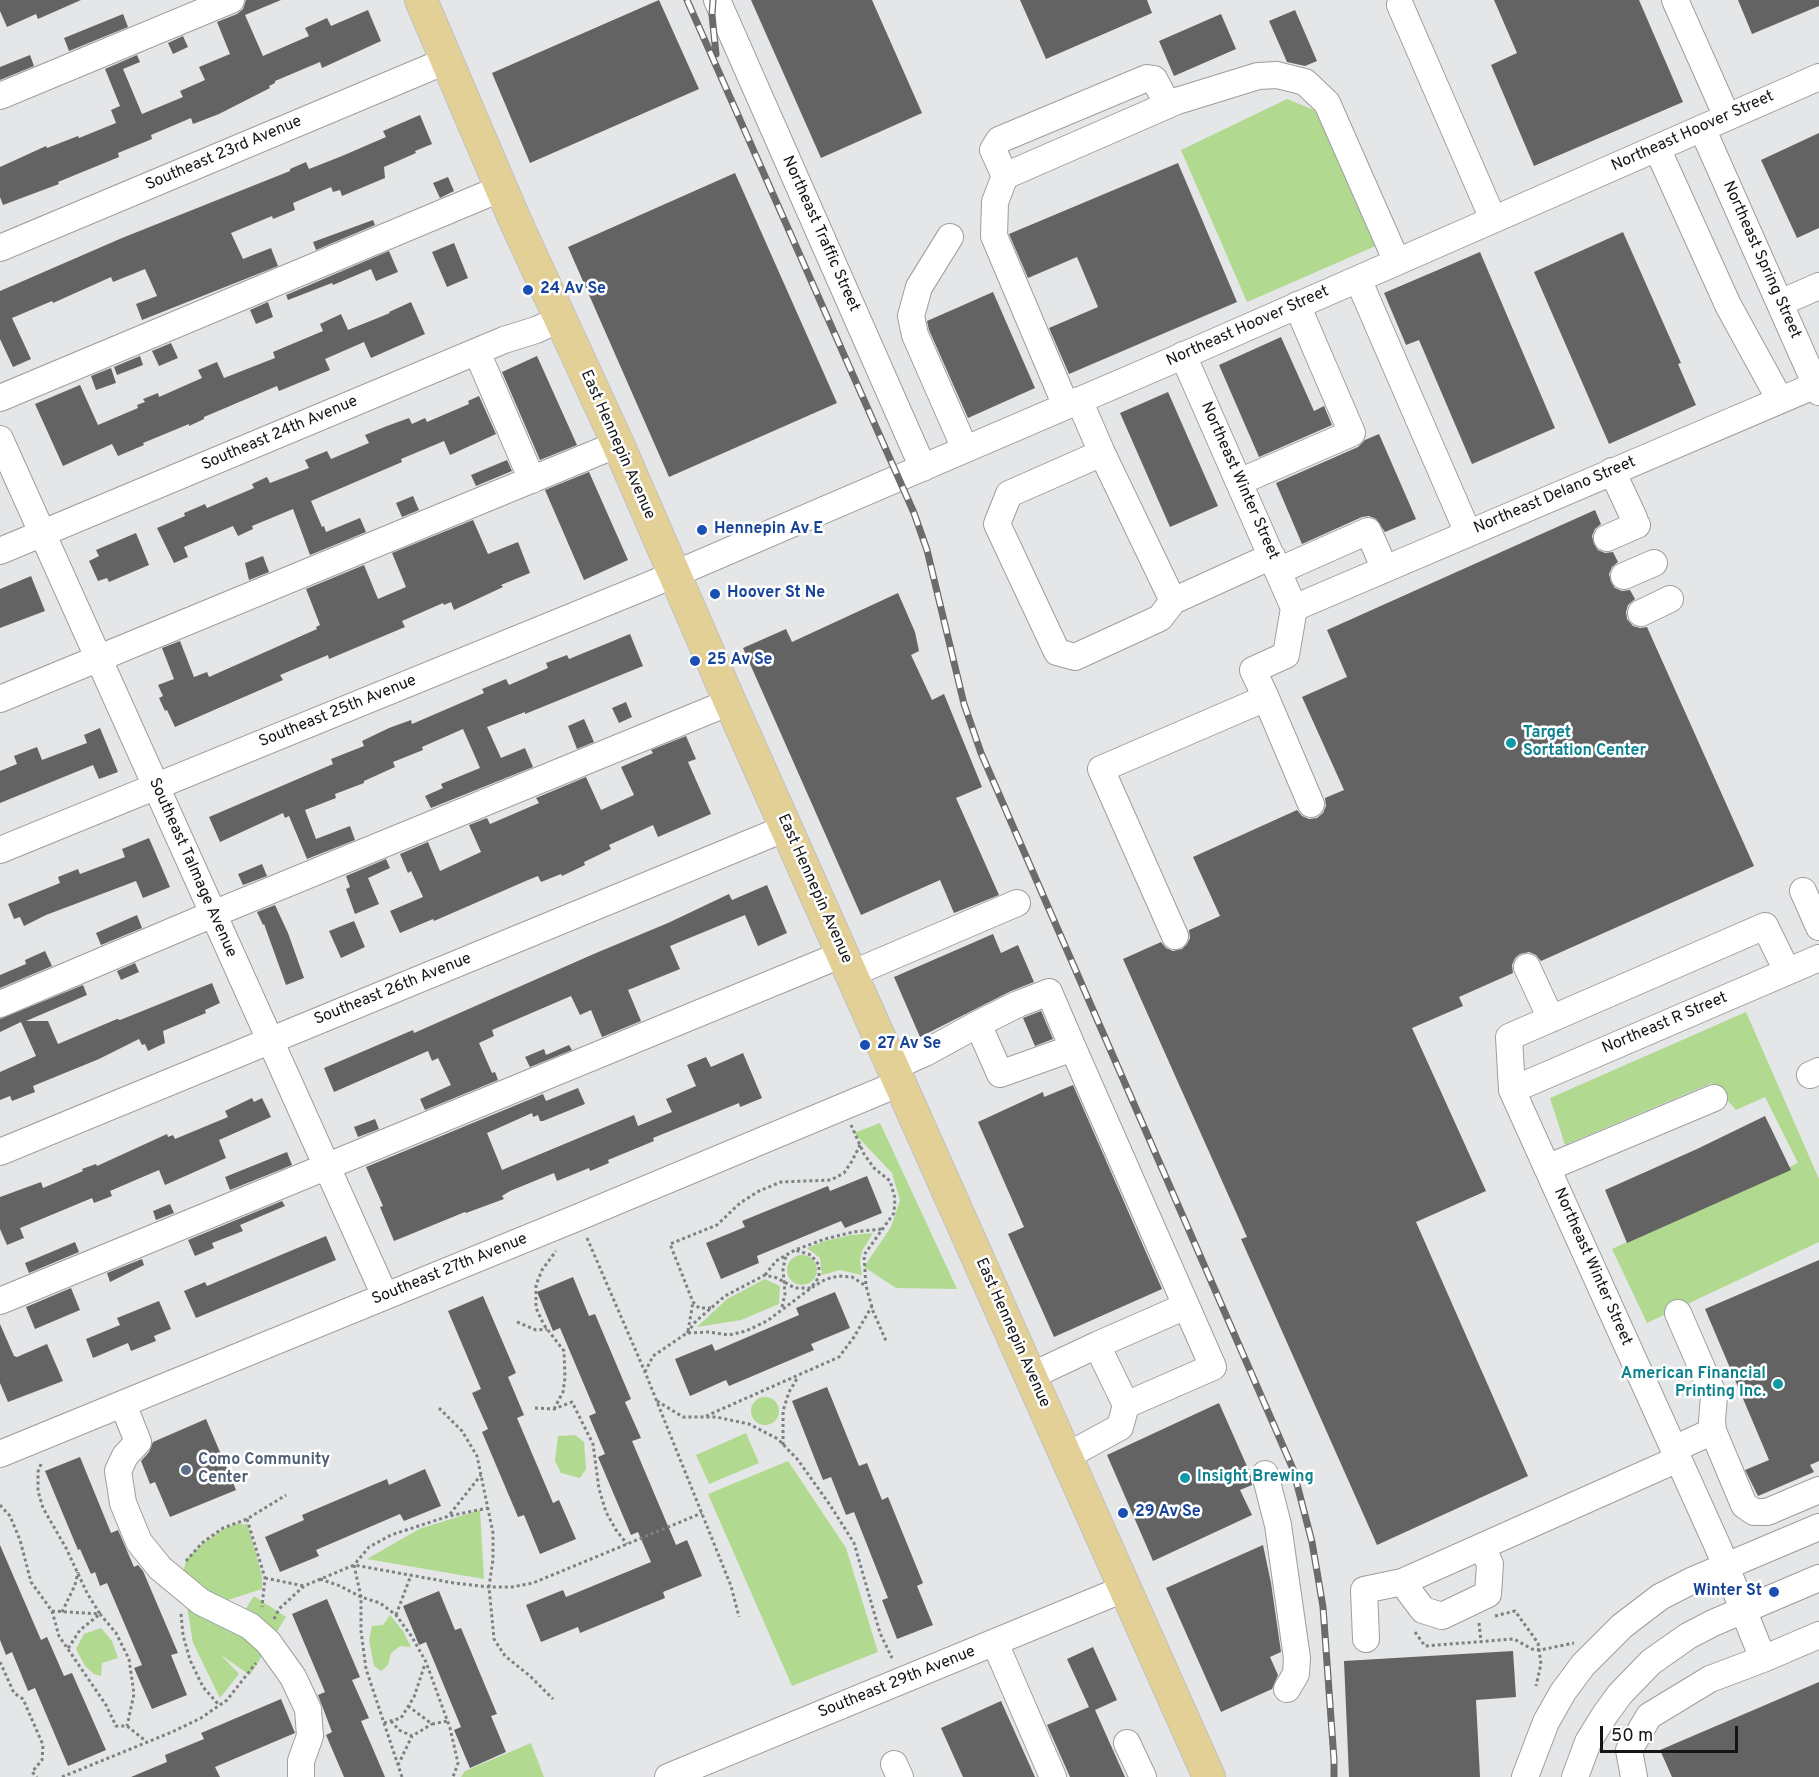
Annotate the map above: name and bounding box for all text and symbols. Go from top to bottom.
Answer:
street label: Northeast Hoover Street [1609,87,1777,177]
street label: Southeast 23rd Avenue [143,112,305,196]
street label: Northeast Traffic Street [777,153,863,315]
street label: Northeast Spring Street [1718,178,1804,342]
place label: 24 Av Se [540,280,606,300]
street label: Northeast Hoover Street [1164,282,1332,372]
marker: 24 Av Se [521,283,535,297]
street label: East Hennepin Avenue [575,367,659,523]
street label: Southeast 24th Avenue [199,392,361,476]
street label: Northeast Winter Street [1196,399,1282,563]
street label: Northeast Delano Street [1471,453,1639,539]
place label: Hennepin Av E [714,520,823,540]
marker: Hennepin Av E [695,523,709,537]
place label: Hoover St Ne [727,584,825,604]
marker: Hoover St Ne [708,587,722,601]
place label: 25 Av Se [707,651,772,671]
marker: 25 Av Se [688,654,702,668]
street label: Southeast 25th Avenue [257,672,419,752]
place label: Target Sortation Center [1523,724,1646,762]
marker: Target Sortation Center [1504,736,1518,750]
street label: Southeast Talmage Avenue [144,775,240,961]
street label: East Hennepin Avenue [772,811,856,967]
street label: Southeast 26th Avenue [312,950,474,1030]
street label: Northeast R Street [1599,989,1731,1059]
place label: 27 Av Se [877,1035,941,1055]
marker: 27 Av Se [858,1038,872,1052]
street label: Northeast Winter Street [1549,1185,1635,1349]
street label: Southeast 27th Avenue [370,1230,530,1310]
street label: East Hennepin Avenue [970,1255,1054,1411]
place label: American Financial Printing Inc. [1621,1365,1766,1403]
marker: American Financial Printing Inc. [1771,1377,1785,1391]
place label: Como Community Center [198,1451,330,1489]
marker: Como Community Center [179,1463,193,1477]
place label: Insight Brewing [1197,1468,1314,1488]
marker: Insight Brewing [1178,1471,1192,1485]
place label: 29 Av Se [1135,1503,1201,1523]
marker: 29 Av Se [1116,1506,1130,1520]
place label: Winter St [1693,1582,1762,1602]
marker: Winter St [1767,1585,1781,1599]
street label: Southeast 29th Avenue [816,1643,978,1723]
scale bar [1603,1714,1741,1752]
text: 50 m [1611,1725,1653,1748]

